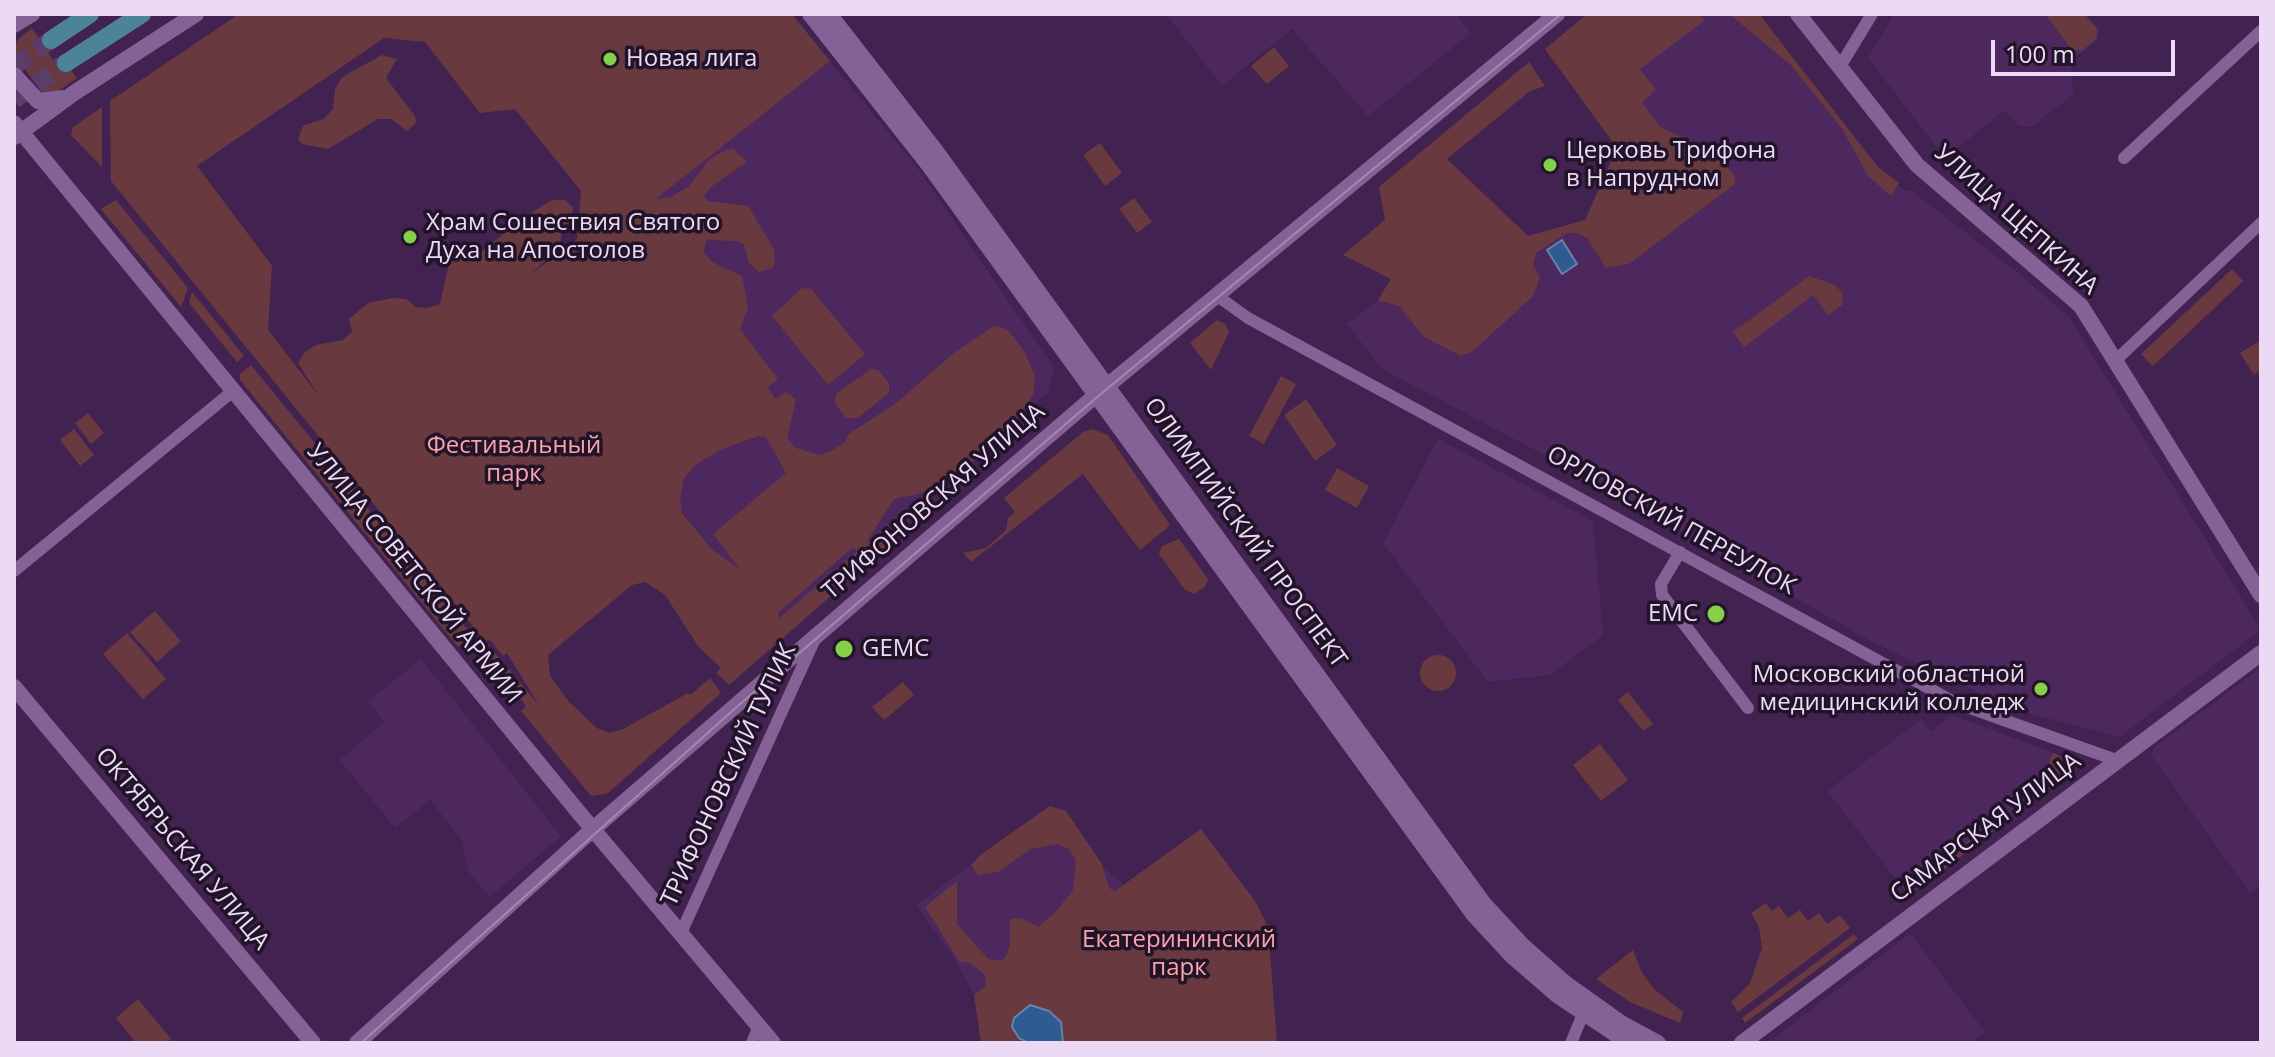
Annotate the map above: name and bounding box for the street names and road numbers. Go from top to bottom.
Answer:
street label: УЛИЦА ЩЕПКИНА [1928,139,2104,301]
street label: ОЛИМПИЙСКИЙ ПРОСПЕКТ [1138,393,1352,673]
street label: ТРИФОНОВСКАЯ УЛИЦА [817,398,1051,606]
street label: УЛИЦА СОВЕТСКОЙ АРМИИ [300,438,528,710]
street label: ОРЛОВСКИЙ ПЕРЕУЛОК [1541,440,1801,602]
street label: ТРИФОНОВСКИЙ ТУПИК [655,639,803,911]
street label: ОКТЯБРЬСКАЯ УЛИЦА [89,742,275,956]
street label: САМАРСКАЯ УЛИЦА [1885,747,2087,909]

